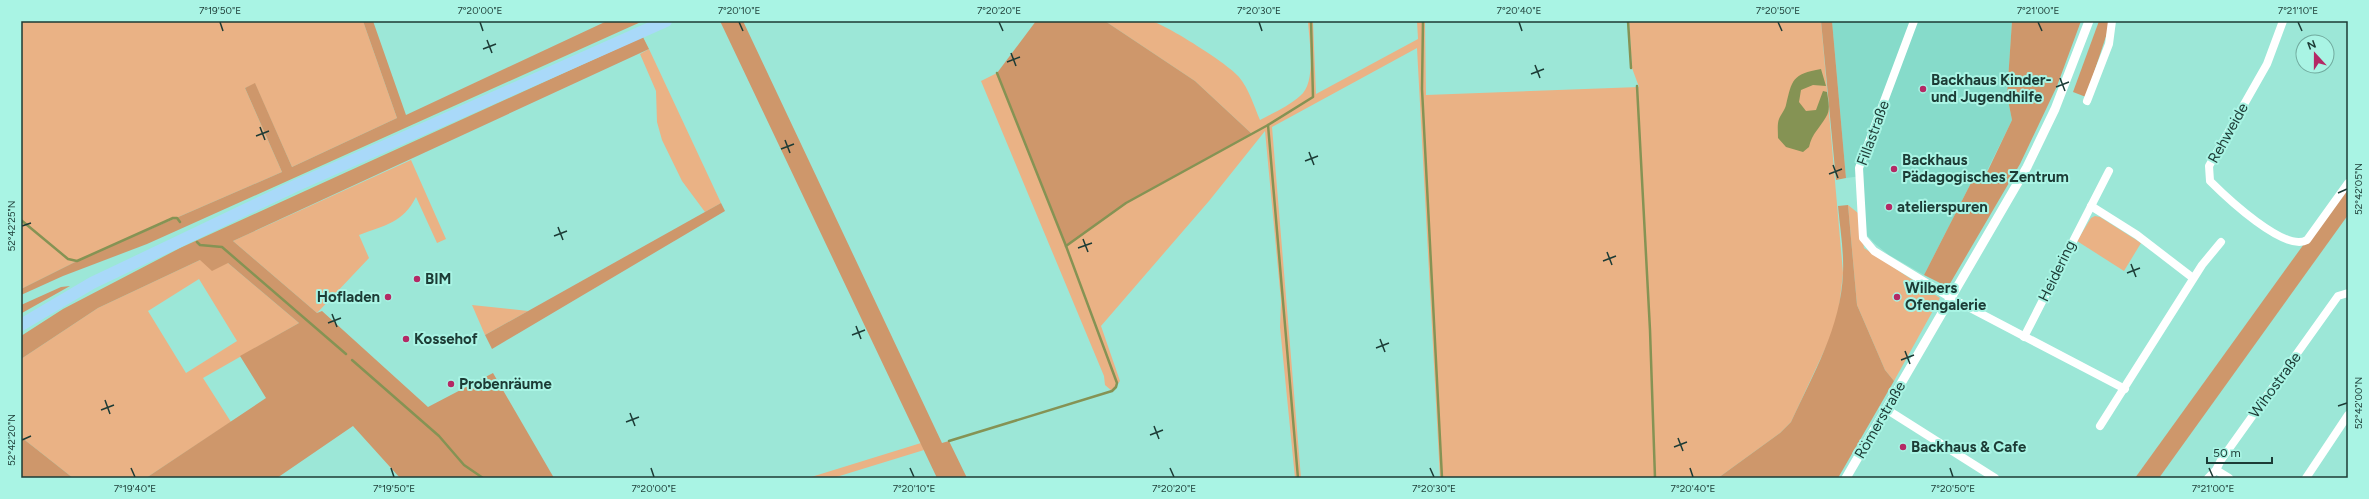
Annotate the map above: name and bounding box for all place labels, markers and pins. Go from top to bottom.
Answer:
place label: Backhaus Kinder- und Jugendhilfe [1931,71,2052,106]
marker: Backhaus Kinder- und Jugendhilfe [1918,84,1928,94]
place label: Backhaus Pädagogisches Zentrum [1902,151,2069,186]
marker: Backhaus Pädagogisches Zentrum [1889,164,1899,174]
place label: atelierspuren [1897,198,1988,216]
marker: atelierspuren [1884,202,1894,212]
place label: BIM [425,270,451,288]
marker: BIM [412,274,422,284]
place label: Wilbers Ofengalerie [1905,279,1987,314]
place label: Hofladen [317,288,380,306]
marker: Hofladen [383,292,393,302]
marker: Wilbers Ofengalerie [1892,292,1902,302]
place label: Kossehof [414,330,478,348]
marker: Kossehof [401,334,411,344]
place label: Probenräume [459,375,552,393]
marker: Probenräume [446,379,456,389]
place label: Backhaus & Cafe [1911,438,2027,456]
marker: Backhaus & Cafe [1898,442,1908,452]

